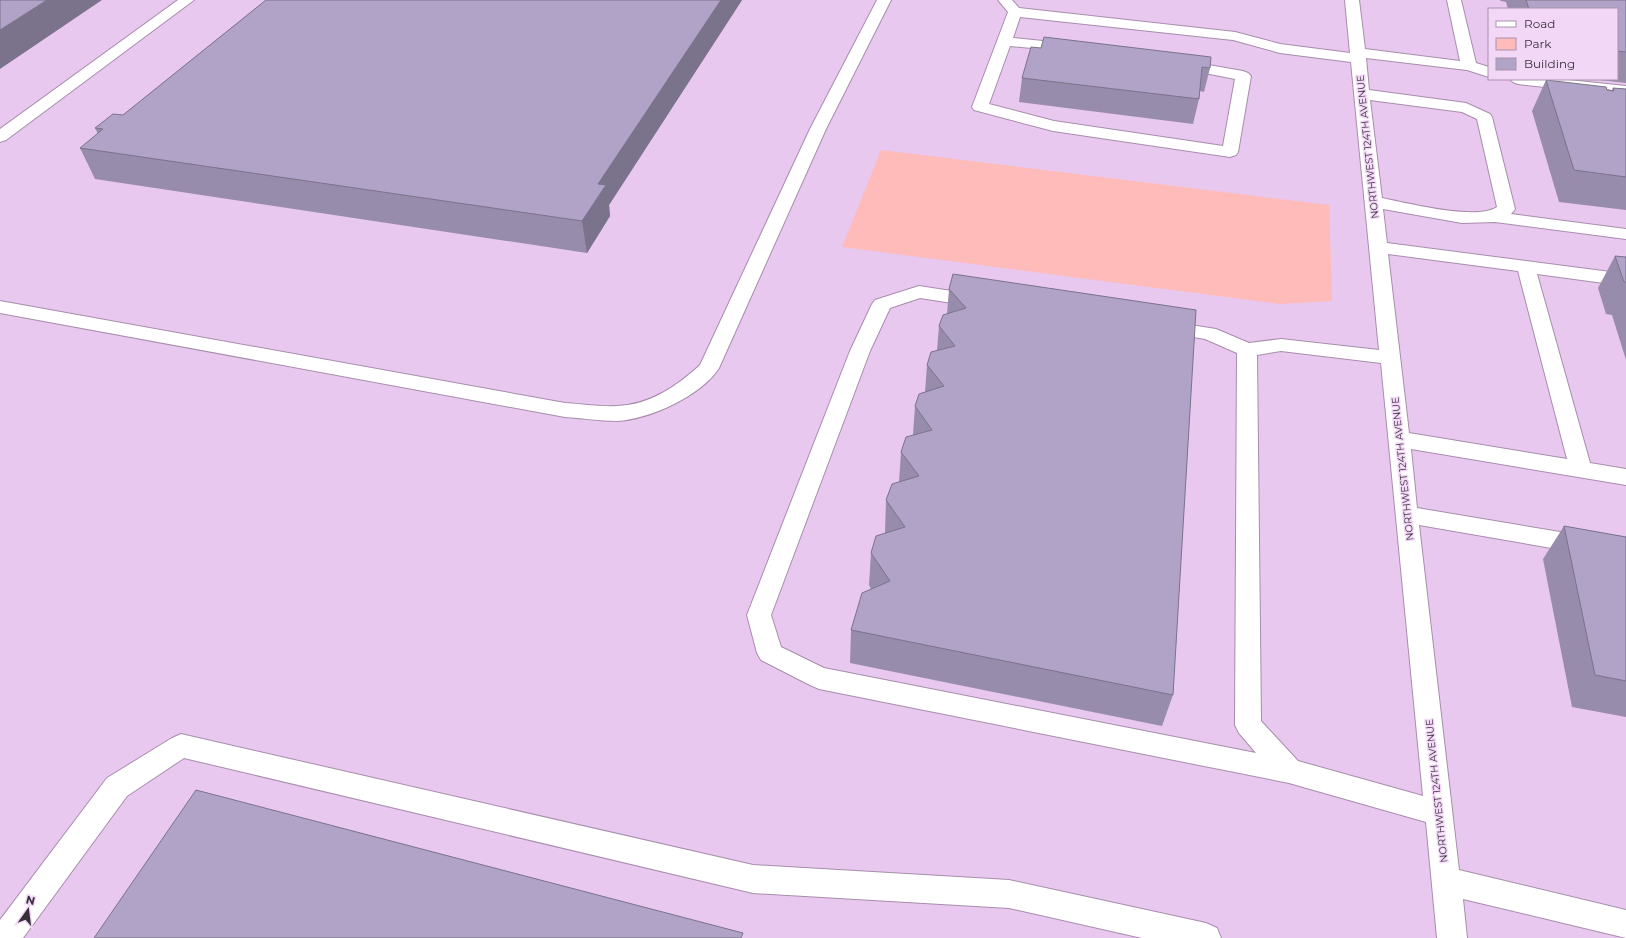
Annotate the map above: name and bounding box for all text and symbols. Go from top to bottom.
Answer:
legend [1488,8,1618,80]
text: Road [1524,16,1555,31]
text: Park [1524,36,1552,51]
text: Building [1524,56,1575,71]
street label: NORTHWEST 124TH AVENUE [1353,74,1381,219]
street label: NORTHWEST 124TH AVENUE [1388,396,1416,541]
street label: NORTHWEST 124TH AVENUE [1422,718,1450,863]
north arrow [8,890,48,930]
text: N [24,892,36,908]

